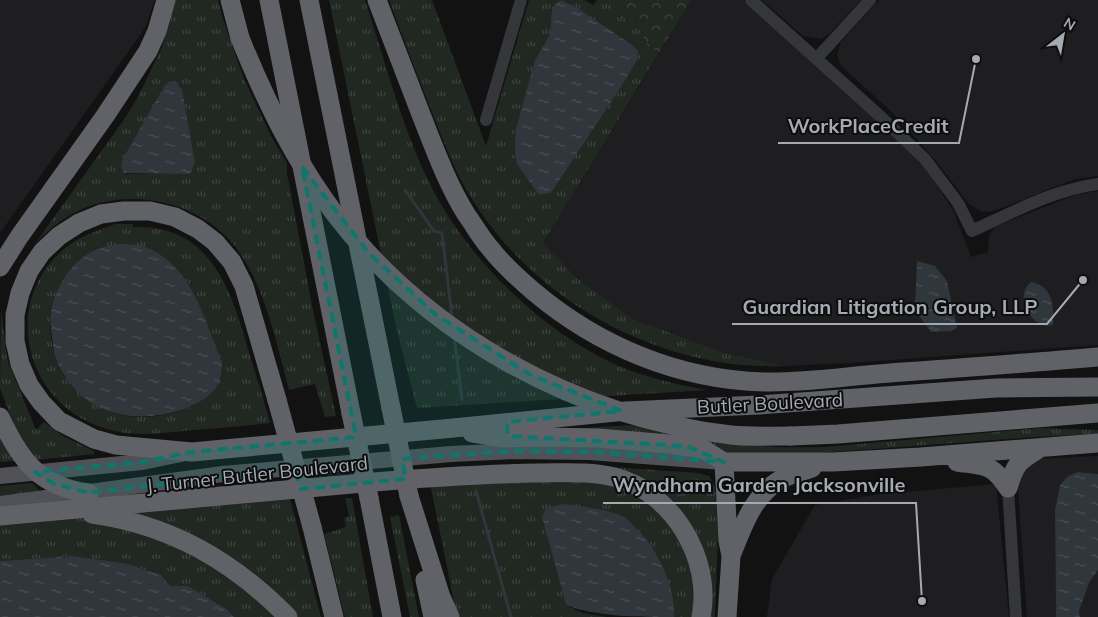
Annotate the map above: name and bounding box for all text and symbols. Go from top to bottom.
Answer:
north arrow [1038,10,1088,60]
text: N [1061,13,1079,34]
callout: WorkPlaceCredit [778,108,959,143]
text: WorkPlaceCredit [787,113,949,138]
callout: Guardian Litigation Group, LLP [732,289,1047,324]
text: Guardian Litigation Group, LLP [742,294,1038,319]
street label: Butler Boulevard [696,387,844,419]
street label: J. Turner Butler Boulevard [145,450,369,498]
callout: Wyndham Garden Jacksonville [603,468,916,503]
text: Wyndham Garden Jacksonville [613,472,905,497]

